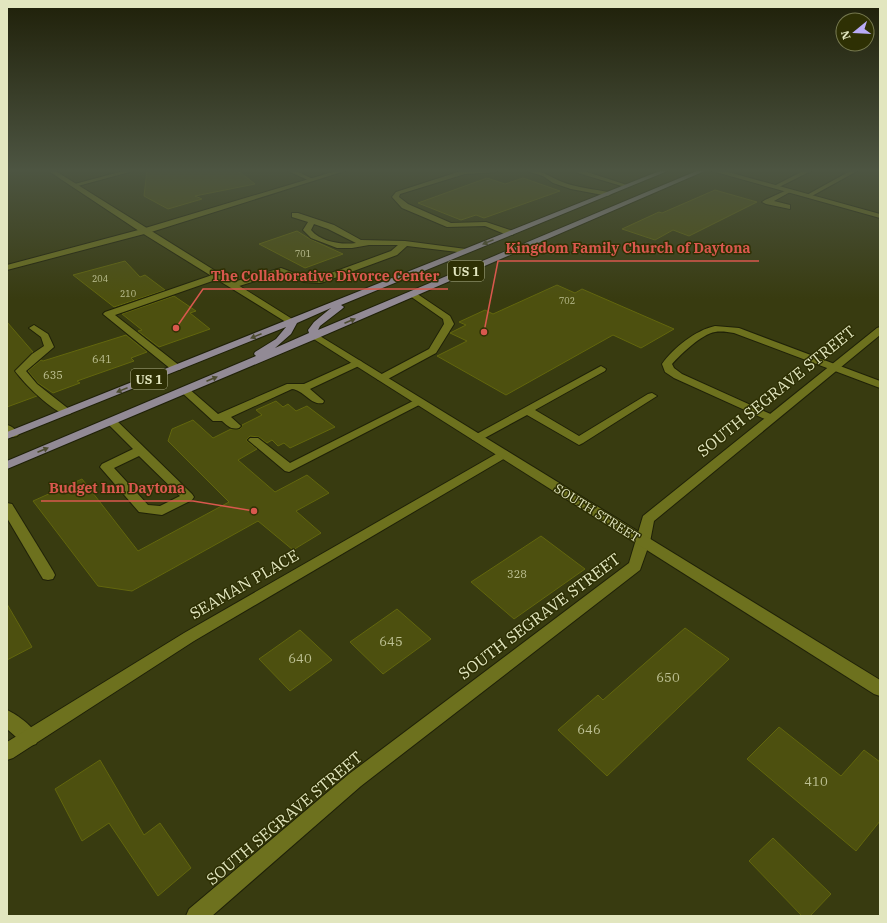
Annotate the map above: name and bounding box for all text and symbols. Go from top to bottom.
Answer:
north arrow [835,12,875,52]
text: N [837,29,853,41]
callout: Kingdom Family Church of Daytona [498,235,759,261]
text: Kingdom Family Church of Daytona [506,239,750,257]
one-way arrow [481,240,493,246]
house number: 701 [295,248,311,259]
road number: US 1 [448,261,484,281]
callout: The Collaborative Divorce Center [203,263,448,289]
text: The Collaborative Divorce Center [211,267,439,285]
house number: 204 [92,273,108,284]
house number: 210 [120,288,136,299]
house number: 702 [559,295,575,306]
one-way arrow [345,317,357,323]
street label: SOUTH SEGRAVE STREET [693,321,859,461]
one-way arrow [249,334,261,340]
house number: 641 [92,352,112,366]
house number: 635 [43,368,63,382]
road number: US 1 [131,369,167,389]
one-way arrow [206,376,217,382]
one-way arrow [116,387,128,393]
one-way arrow [37,447,49,453]
callout: Budget Inn Daytona [41,475,193,501]
text: Budget Inn Daytona [49,479,185,497]
street label: SOUTH STREET [551,480,644,546]
street label: SEAMAN PLACE [186,545,302,623]
street label: SOUTH SEGRAVE STREET [454,549,624,683]
house number: 328 [507,567,527,581]
house number: 645 [379,633,403,650]
house number: 640 [288,650,312,667]
house number: 650 [656,669,680,686]
house number: 646 [577,721,601,738]
street label: SOUTH SEGRAVE STREET [202,747,366,889]
house number: 410 [804,773,828,790]

